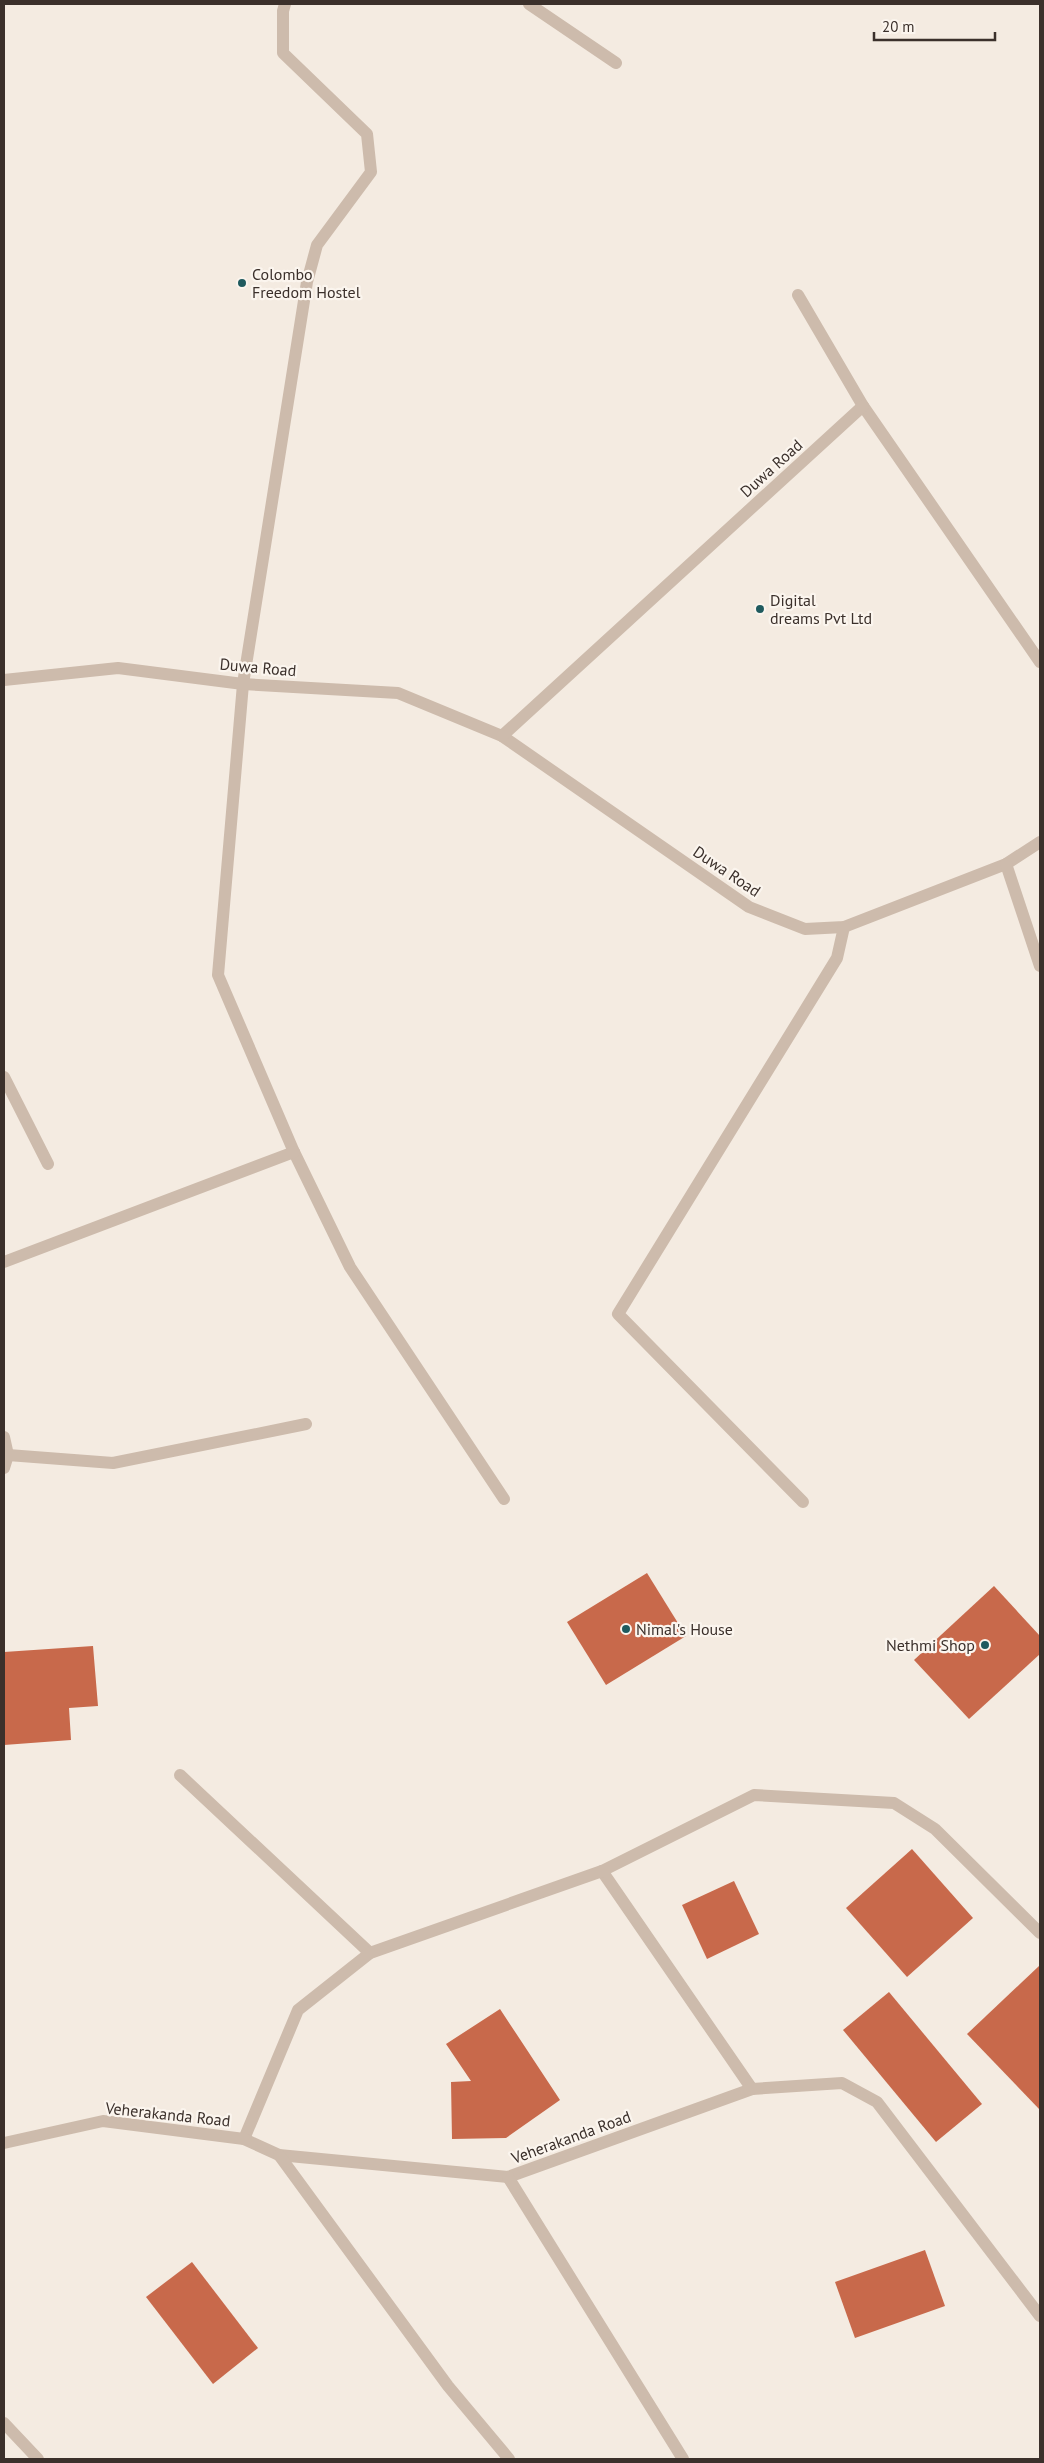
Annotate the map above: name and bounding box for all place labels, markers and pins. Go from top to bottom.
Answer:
place label: Colombo Freedom Hostel [252,264,361,302]
marker: Colombo Freedom Hostel [236,277,248,289]
place label: Digital dreams Pvt Ltd [770,590,872,628]
marker: Digital dreams Pvt Ltd [754,603,766,615]
place label: Nimal's House [636,1619,733,1639]
marker: Nimal's House [620,1623,632,1635]
place label: Nethmi Shop [886,1635,975,1655]
marker: Nethmi Shop [979,1639,991,1651]

